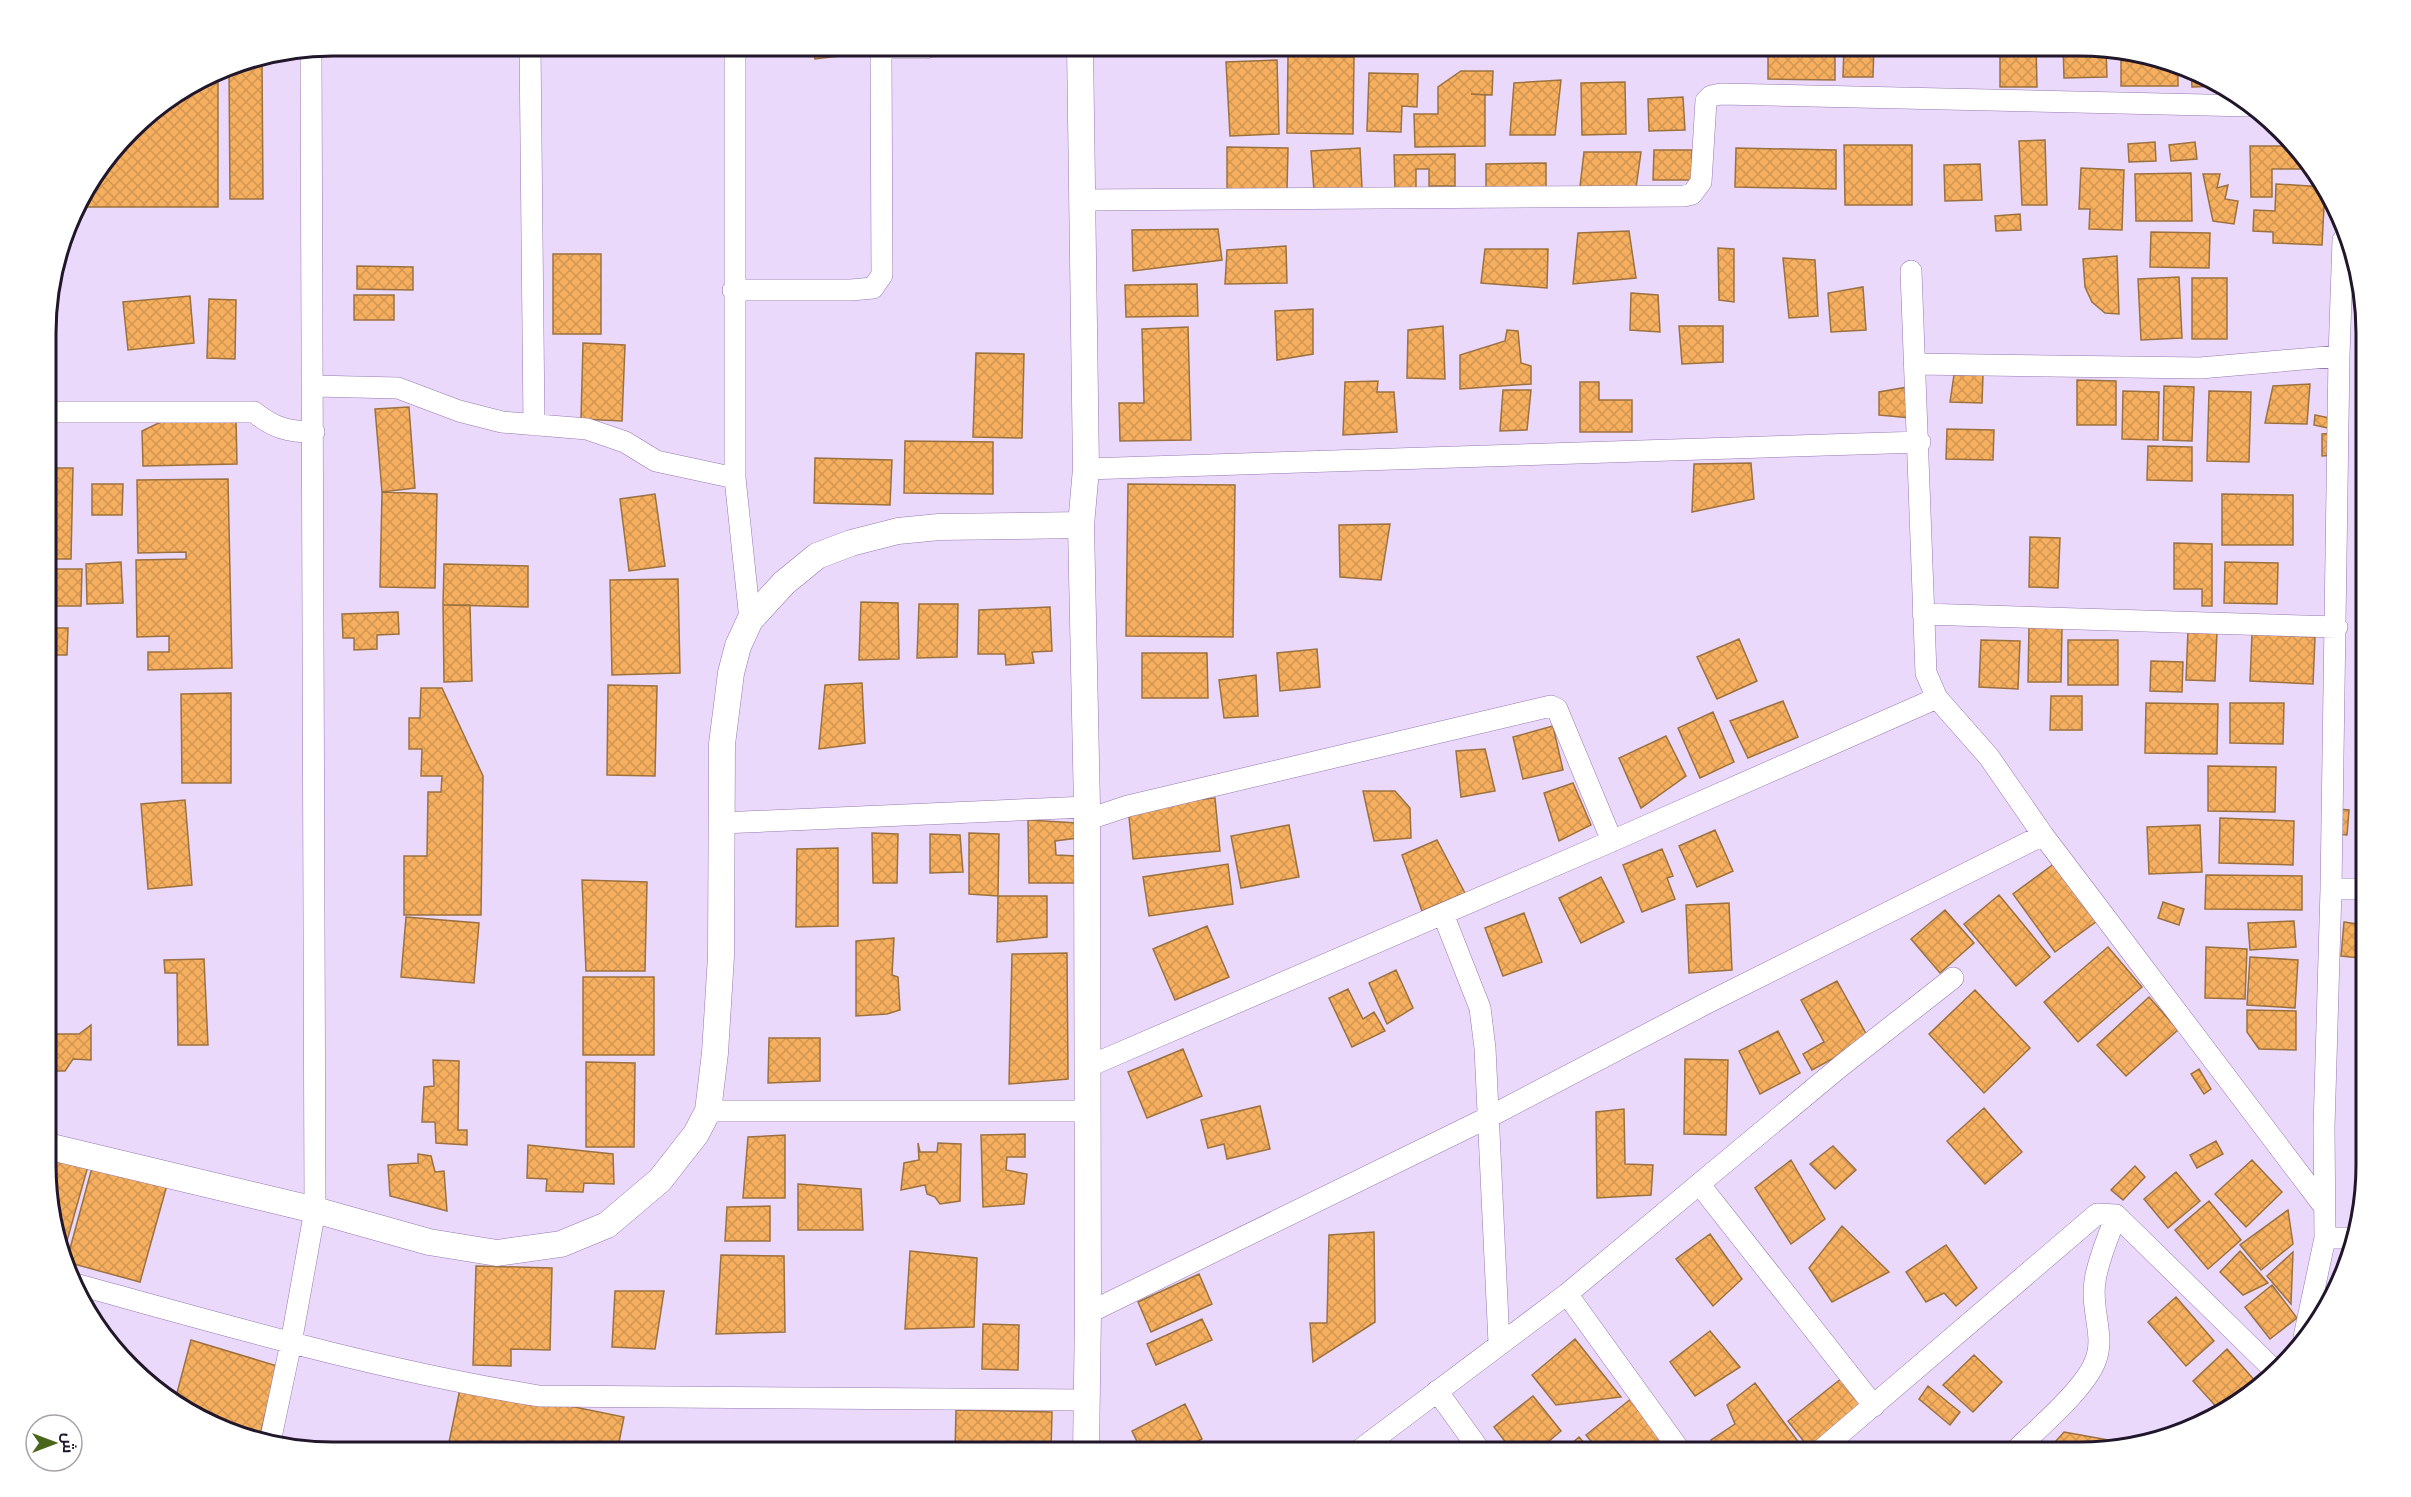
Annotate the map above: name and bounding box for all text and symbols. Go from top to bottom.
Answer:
north arrow [24,1413,84,1473]
text: ش [57,1433,77,1453]

